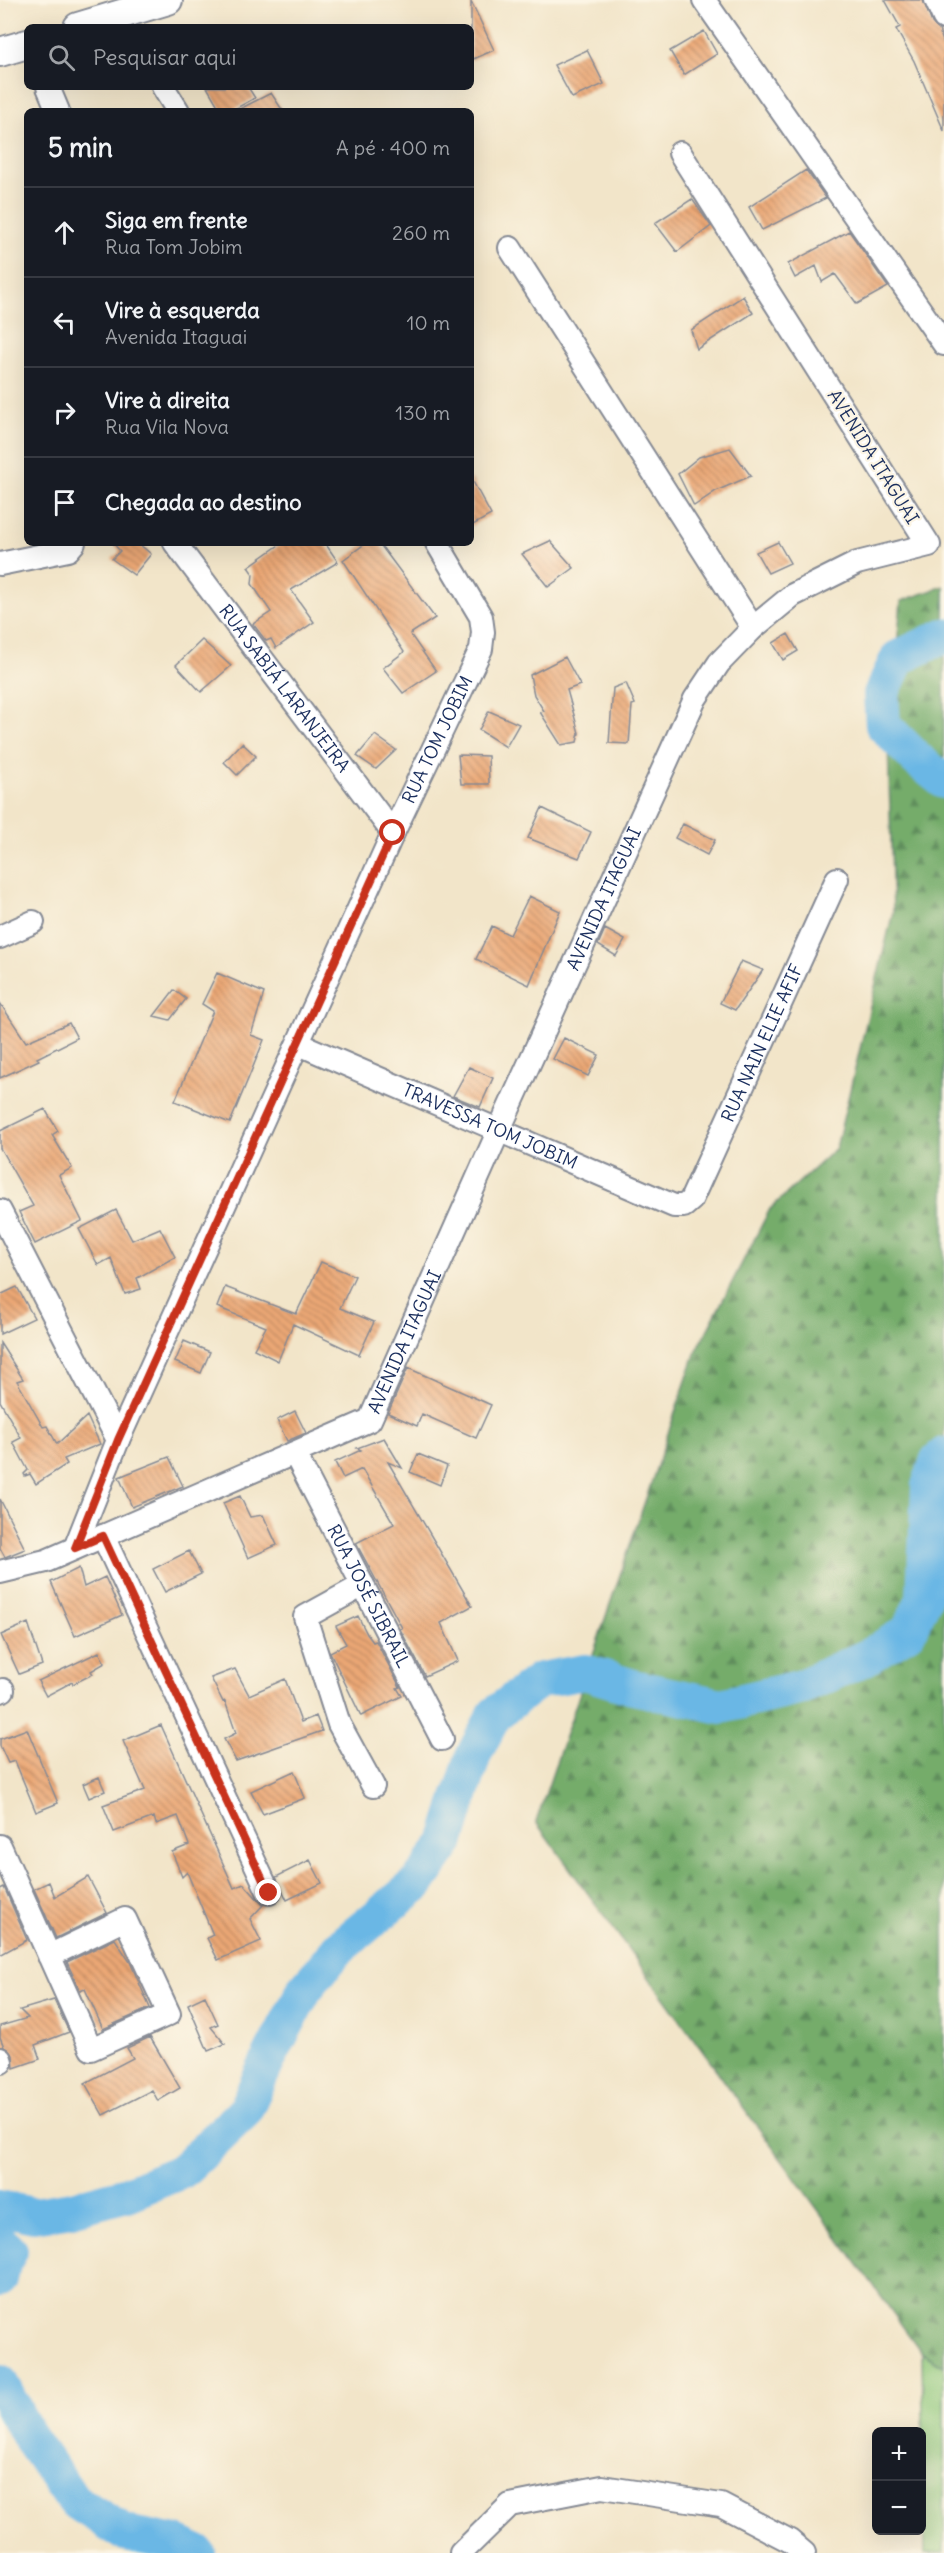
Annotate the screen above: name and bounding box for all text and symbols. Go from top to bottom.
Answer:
search box [24,24,474,90]
icon: search [45,41,78,74]
text: Pesquisar aqui [93,43,236,71]
text: 5 min [48,131,113,164]
text: A pé · 400 m [336,135,450,160]
text: Siga em frente [105,206,248,234]
icon: ahead [48,216,81,249]
text: 260 m [392,220,450,245]
text: Rua Tom Jobim [105,234,243,259]
text: Vire à esquerda [105,296,260,324]
icon: left [48,306,81,339]
text: 10 m [407,310,450,335]
text: Avenida Itaguai [105,324,247,349]
street label: AVENIDA ITAGUAI [823,385,924,528]
text: Vire à direita [105,386,230,414]
icon: right [48,396,81,429]
text: 130 m [395,400,450,425]
text: Rua Vila Nova [105,414,229,439]
icon: arrive [48,486,81,519]
text: Chegada ao destino [105,488,302,516]
street label: RUA SABIÁ LARANJEIRA [214,600,355,777]
street label: RUA TOM JOBIM [397,672,477,807]
route start [379,819,405,845]
street label: AVENIDA ITAGUAI [561,823,646,974]
street label: RUA NAIN ELIE AFIF [716,960,808,1126]
street label: TRAVESSA TOM JOBIM [399,1078,581,1174]
street label: AVENIDA ITAGUAI [362,1266,446,1417]
street label: RUA JOSÉ SIBRAIL [322,1520,415,1672]
route end [255,1879,281,1905]
map controls [872,2427,926,2535]
button: + [872,2427,926,2481]
button: − [872,2481,926,2535]

